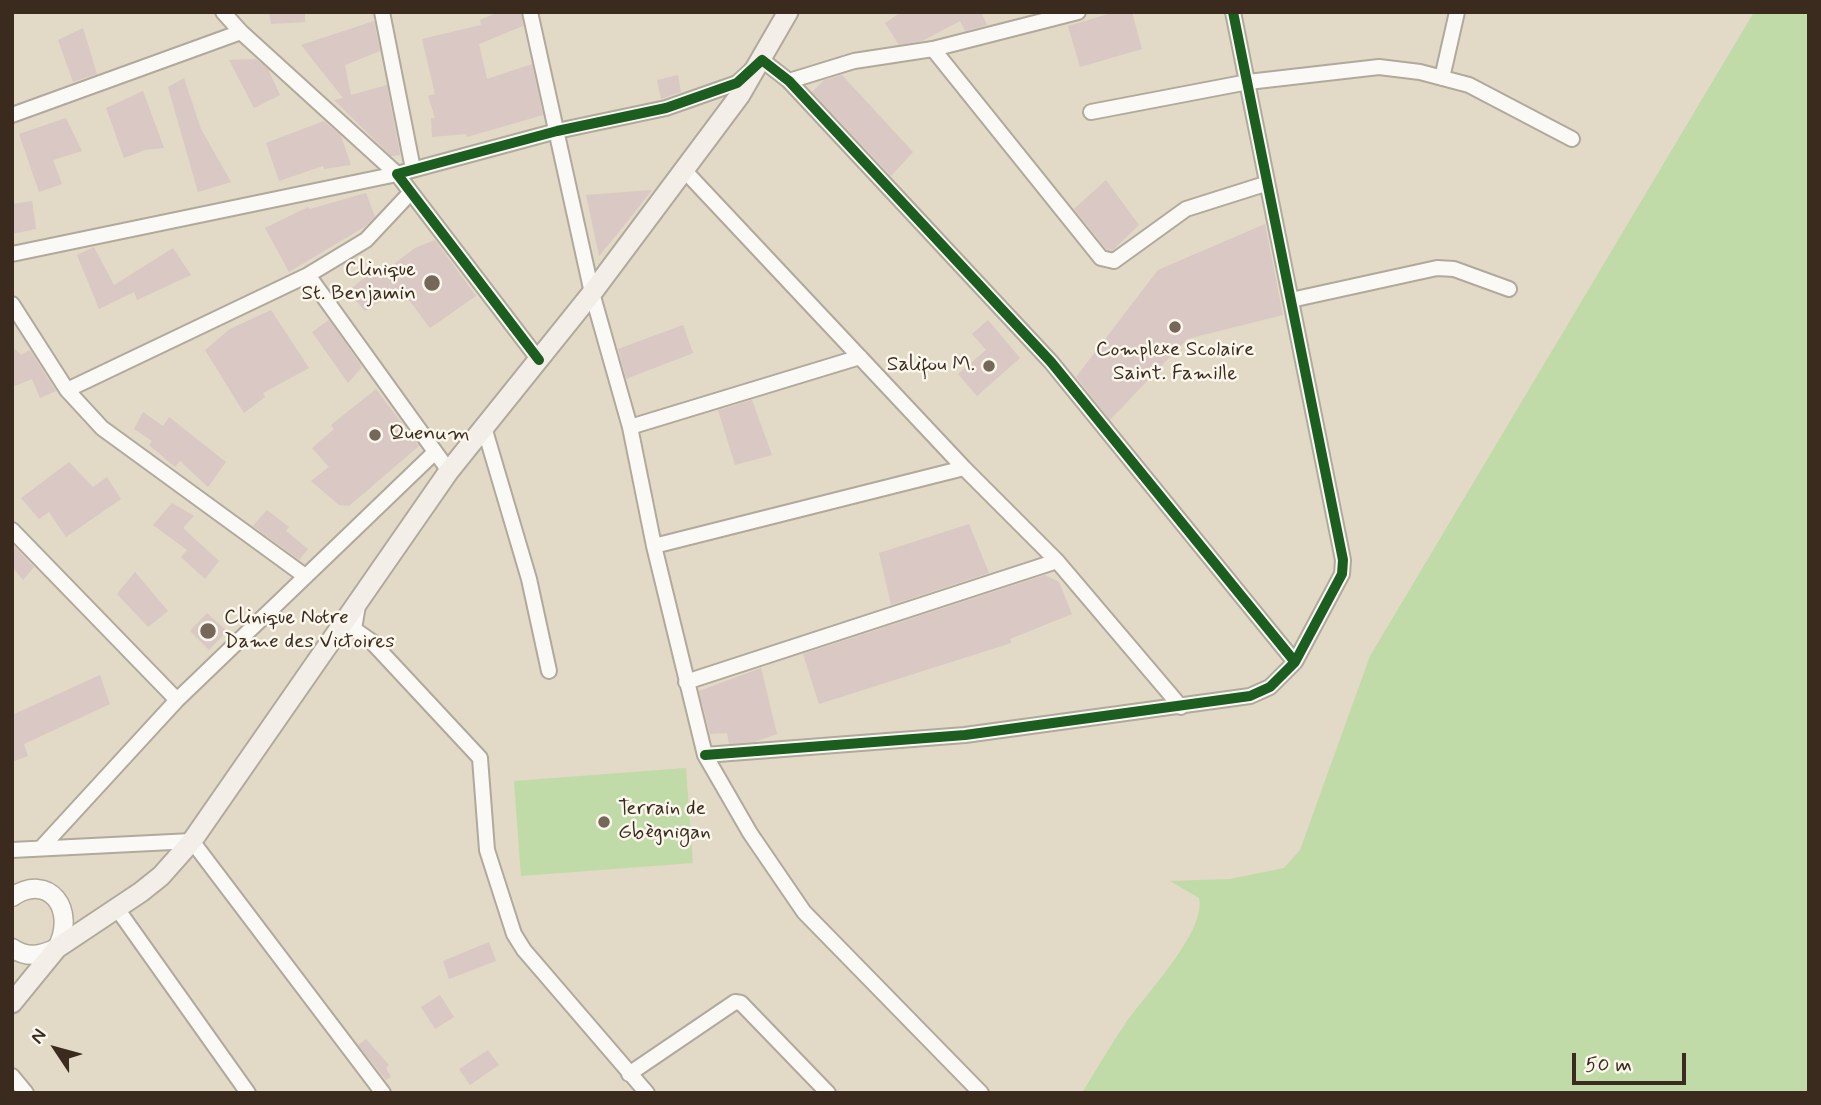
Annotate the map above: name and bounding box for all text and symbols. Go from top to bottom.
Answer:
place label: Clinique St. Benjamin [301,258,416,308]
marker: Clinique St. Benjamin [422,273,442,293]
marker: Complexe Scolaire Saint. Famille [1167,319,1183,335]
place label: Complexe Scolaire Saint. Famille [1096,338,1254,388]
place label: Salifou M. [887,353,975,379]
marker: Salifou M. [981,358,997,374]
place label: Quenum [389,422,470,448]
marker: Quenum [367,427,383,443]
place label: Clinique Notre Dame des Victoires [224,606,395,656]
marker: Clinique Notre Dame des Victoires [198,621,218,641]
place label: Terrain de Gbègnigan [618,797,711,847]
marker: Terrain de Gbègnigan [596,814,612,830]
north arrow [21,1014,91,1084]
text: N [25,1024,52,1049]
scale bar [1576,1038,1690,1082]
text: 50 m [1585,1051,1632,1079]

